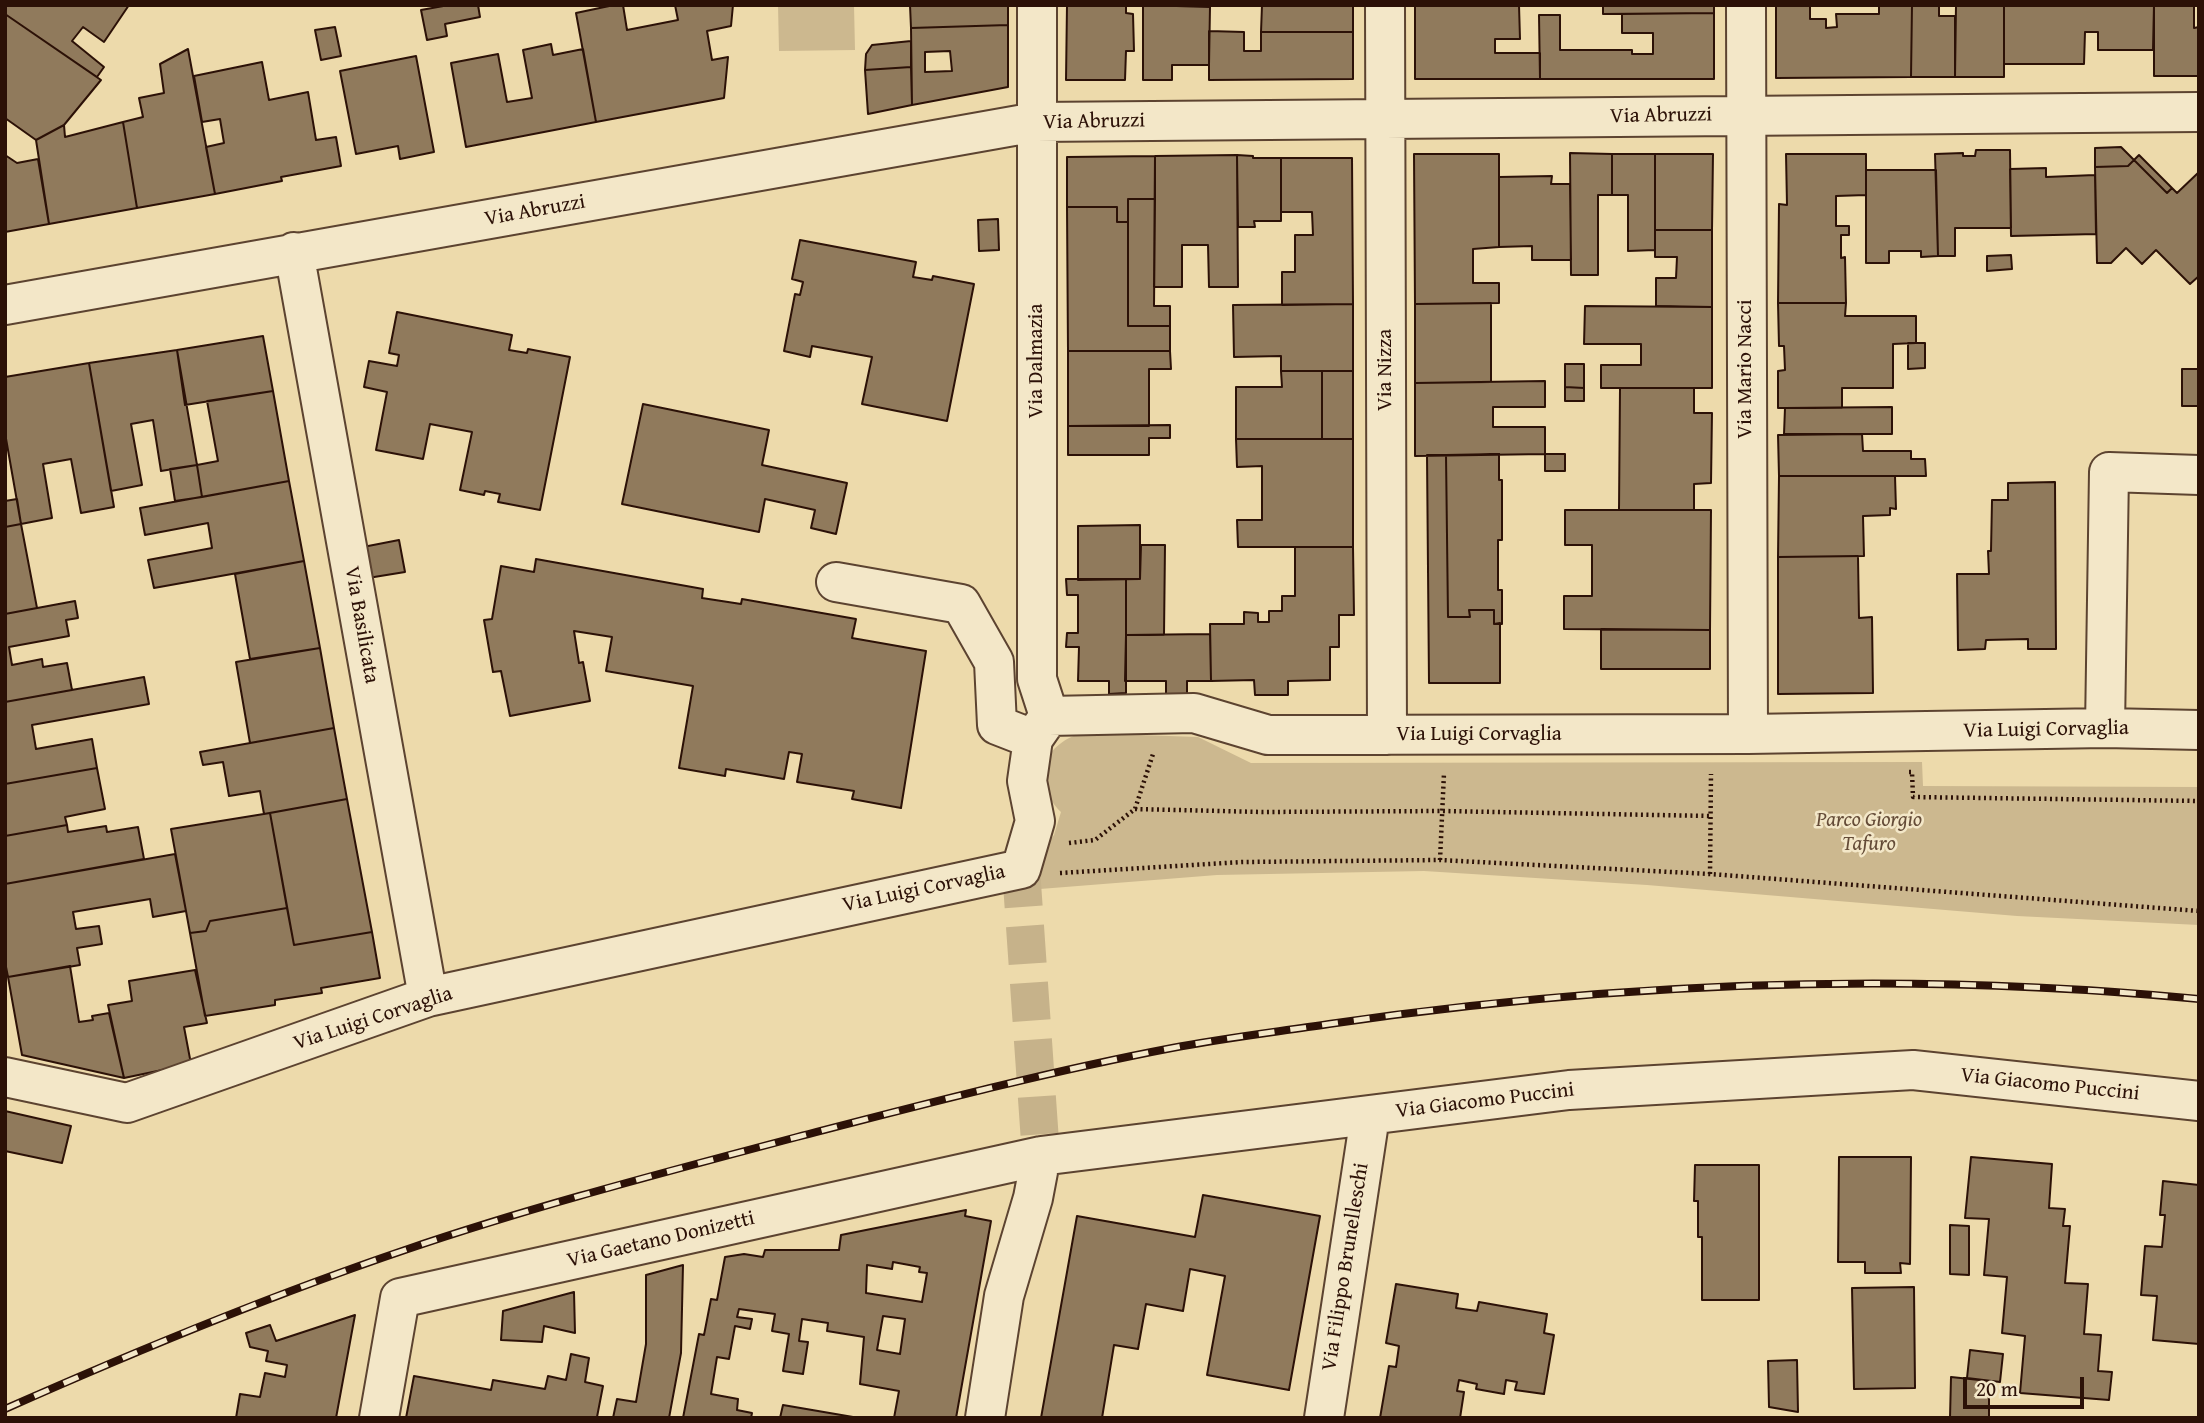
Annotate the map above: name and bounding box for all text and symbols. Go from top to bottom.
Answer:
street label: Via Abruzzi [1610,103,1712,129]
street label: Via Abruzzi [1043,109,1145,135]
street label: Via Abruzzi [483,190,587,232]
street label: Via Mario Nacci [1733,299,1759,439]
street label: Via Dalmazia [1024,304,1050,418]
street label: Via Nizza [1373,329,1399,411]
street label: Via Basilicata [338,564,384,686]
street label: Via Luigi Corvaglia [1963,716,2129,744]
street label: Via Luigi Corvaglia [1396,722,1562,748]
park label: Parco Giorgio Tafuro [1816,808,1922,858]
street label: Via Luigi Corvaglia [840,859,1008,919]
street label: Via Luigi Corvaglia [290,981,456,1057]
street label: Via Giacomo Puccini [1959,1063,2141,1107]
street label: Via Giacomo Puccini [1394,1078,1576,1124]
street label: Via Filippo Brunelleschi [1317,1161,1375,1373]
street label: Via Gaetano Donizetti [565,1206,757,1274]
scale bar [1966,1364,2087,1408]
text: 20 m [1976,1373,2018,1404]

